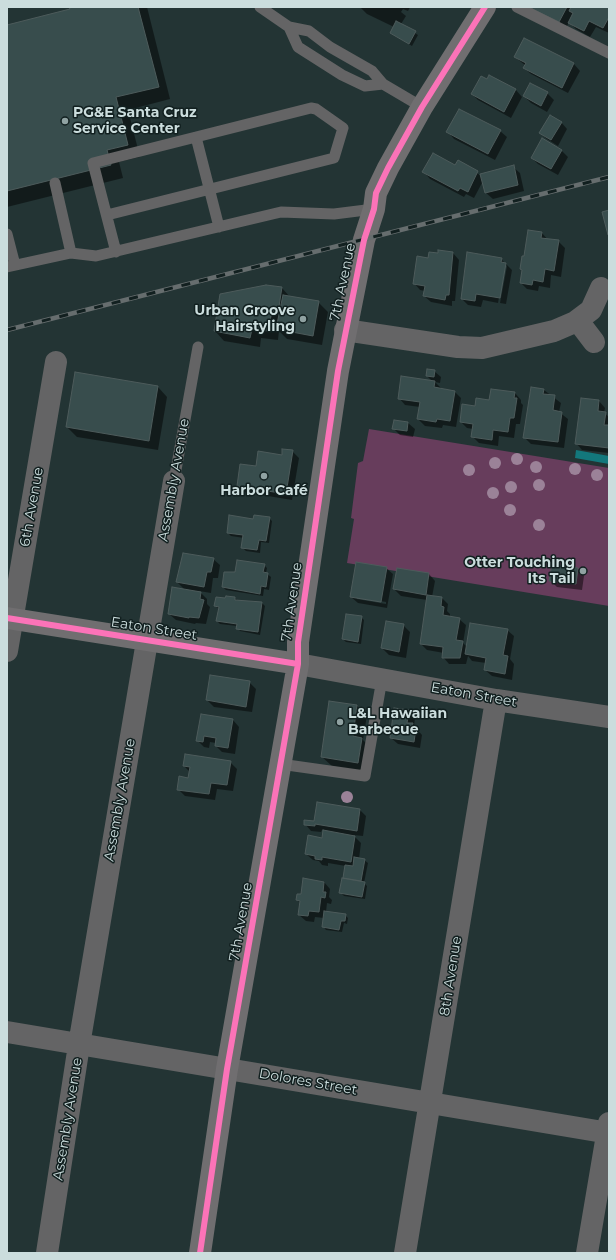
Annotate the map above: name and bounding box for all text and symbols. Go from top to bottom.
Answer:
place label: PG&E Santa Cruz Service Center [73,105,197,138]
marker: PG&E Santa Cruz Service Center [60,116,70,126]
street label: 7th Avenue [326,241,360,323]
place label: Urban Groove Hairstyling [194,303,295,336]
marker: Urban Groove Hairstyling [298,314,308,324]
street label: Assembly Avenue [155,417,193,543]
street label: 6th Avenue [17,466,47,548]
marker: Harbor Café [259,471,269,481]
place label: Harbor Café [220,483,308,499]
place label: Otter Touching Its Tail [464,555,575,588]
street label: 7th Avenue [278,561,306,643]
marker: Otter Touching Its Tail [578,566,588,576]
street label: Eaton Street [110,614,198,644]
street label: Eaton Street [430,679,518,711]
place label: L&L Hawaiian Barbecue [348,706,447,738]
marker: L&L Hawaiian Barbecue [335,717,345,727]
street label: Assembly Avenue [101,737,139,863]
street label: 7th Avenue [226,881,256,963]
street label: 8th Avenue [436,935,466,1017]
street label: Assembly Avenue [50,1056,86,1182]
street label: Dolores Street [257,1065,359,1099]

